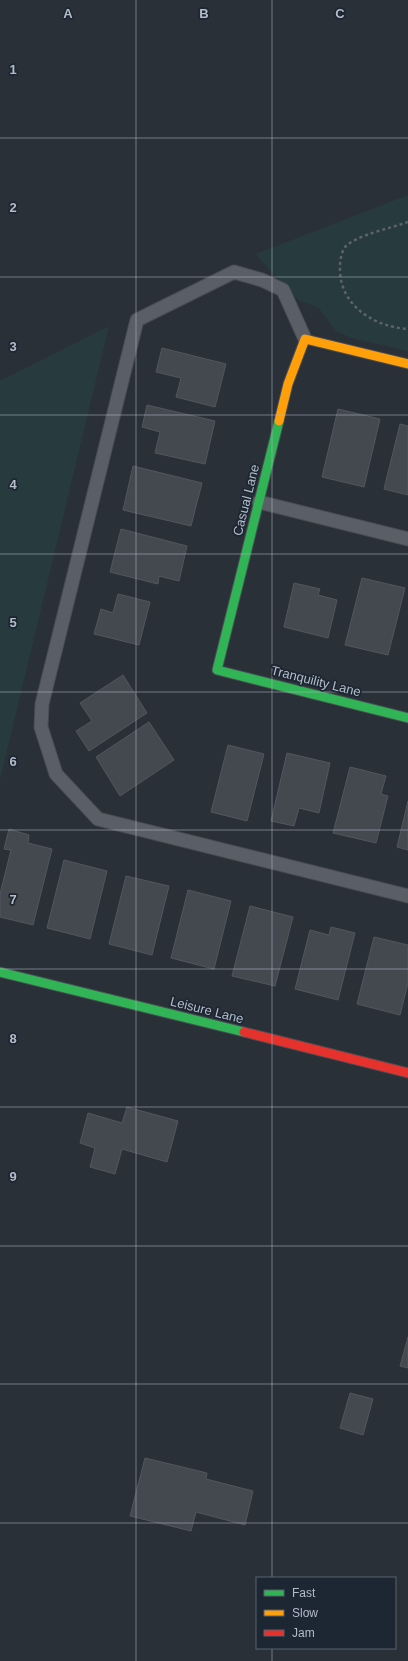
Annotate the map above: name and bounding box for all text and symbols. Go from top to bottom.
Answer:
text: A [63,6,73,21]
text: B [199,6,209,21]
text: C [335,6,345,21]
text: 1 [9,62,17,77]
text: 2 [9,200,17,215]
text: 3 [9,339,17,354]
street label: Casual Lane [230,463,262,537]
text: 4 [9,477,17,492]
text: 5 [9,615,17,630]
street label: Tranquility Lane [270,663,362,699]
text: 6 [9,754,17,769]
text: 7 [9,892,17,907]
street label: Leisure Lane [169,994,245,1026]
text: 8 [9,1031,17,1046]
text: 9 [9,1169,17,1184]
legend [256,1577,396,1649]
text: Fast [292,1586,316,1600]
text: Slow [292,1606,318,1620]
text: Jam [292,1626,315,1640]

